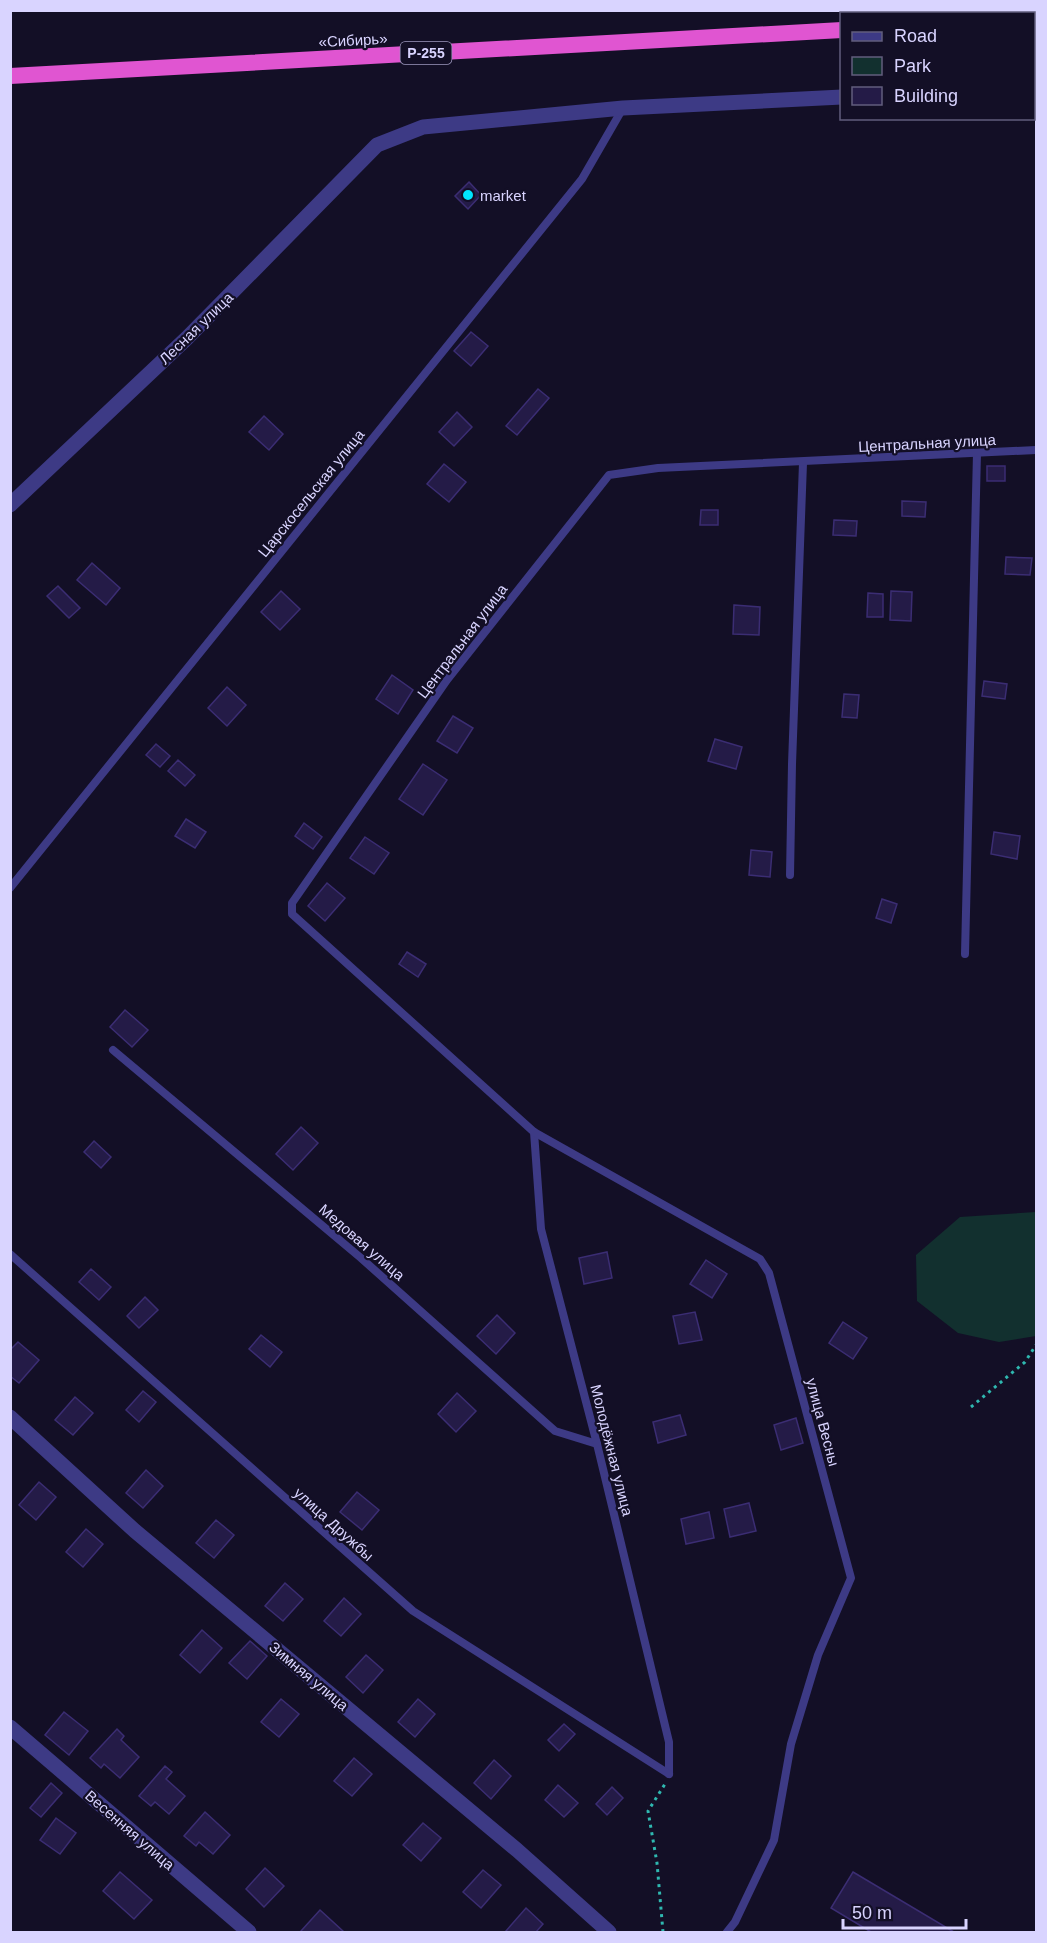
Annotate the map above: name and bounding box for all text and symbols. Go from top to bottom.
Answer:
legend [840,12,1035,120]
text: Road [894,26,937,46]
street label: «Сибирь» [318,30,388,50]
road number: Р-255 [400,42,452,64]
text: Park [894,56,932,76]
text: Building [894,86,958,106]
place label: market [480,187,527,204]
marker: market [461,188,475,202]
street label: Лесная улица [156,288,237,367]
street label: Царскосельская улица [254,425,368,560]
street label: Центральная улица [858,431,997,455]
street label: Центральная улица [414,580,511,701]
street label: Медовая улица [316,1200,409,1284]
street label: улица Весны [803,1376,843,1468]
street label: Молодёжная улица [587,1383,637,1518]
street label: улица Дружбы [291,1484,377,1564]
street label: Зимняя улица [266,1638,352,1714]
street label: Весенняя улица [82,1787,178,1874]
scale bar [843,1892,966,1930]
text: 50 m [852,1903,892,1923]

